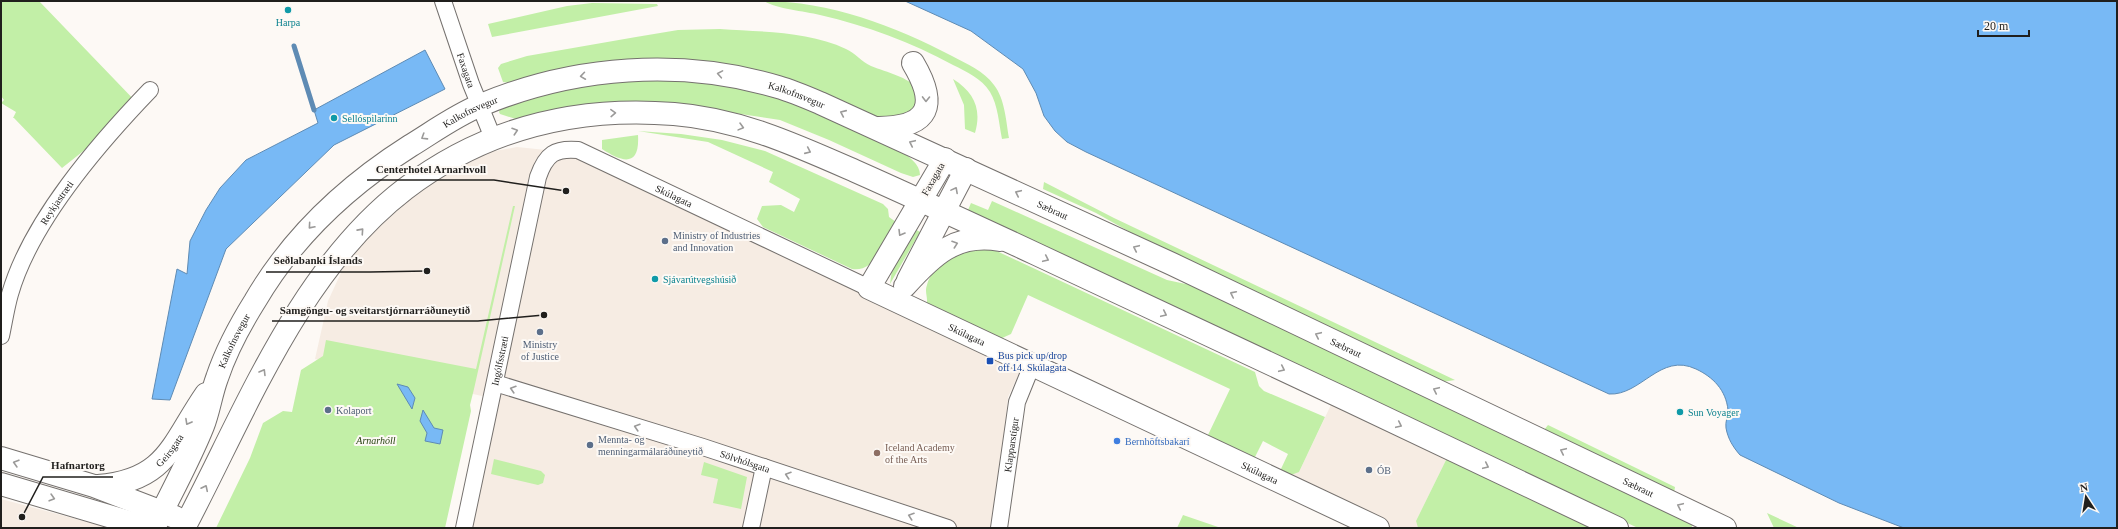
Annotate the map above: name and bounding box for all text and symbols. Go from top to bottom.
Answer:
marker: Harpa [283,5,293,15]
scale bar [1978,12,2029,38]
place label: Harpa [276,17,301,28]
text: 20 m [1984,19,2009,33]
street label: Faxagata [455,51,478,90]
one-way arrow [580,71,586,80]
one-way arrow [717,71,723,79]
street label: Kalkofnsvegur [767,79,827,110]
street label: Kalkofnsvegur [441,93,499,129]
one-way arrow [922,96,930,102]
one-way arrow [610,108,616,117]
one-way arrow [840,110,848,118]
marker: Sellóspilarinn [329,113,339,123]
place label: Sellóspilarinn [342,113,398,124]
one-way arrow [738,122,744,130]
one-way arrow [511,127,518,135]
one-way arrow [421,133,428,140]
one-way arrow [909,140,916,148]
one-way arrow [805,146,812,154]
callout: Centerhotel Arnarhvoll [367,157,494,180]
street label: Faxagata [919,160,947,197]
text: Centerhotel Arnarhvoll [376,163,486,175]
street label: Reykjastræti [38,178,75,227]
street label: Skúlagata [654,182,695,209]
one-way arrow [950,187,958,194]
one-way arrow [1015,190,1023,198]
street label: Sæbraut [1036,198,1070,221]
one-way arrow [309,222,316,229]
one-way arrow [356,228,364,236]
one-way arrow [898,229,905,236]
place label: Ministry of Industries and Innovation [673,230,760,253]
marker: Ministry of Industries and Innovation [660,236,670,246]
one-way arrow [952,240,959,249]
one-way arrow [1133,245,1141,253]
callout: Seðlabanki Íslands [266,249,370,272]
text: Seðlabanki Íslands [274,254,363,266]
one-way arrow [1042,254,1050,262]
marker: Sjávarútvegshúsið [650,274,660,284]
place label: Sjávarútvegshúsið [663,274,736,285]
one-way arrow [1230,291,1237,299]
callout: Samgöngu- og sveitarstjórnarráðuneytið [272,298,478,321]
text: Samgöngu- og sveitarstjórnarráðuneytið [280,304,471,316]
one-way arrow [1160,309,1167,317]
street label: Kalkofnsvegur [216,311,252,370]
street label: Skúlagata [947,321,988,348]
marker: Ministry of Justice [535,327,545,337]
one-way arrow [1315,332,1322,340]
street label: Ingólfsstræti [489,335,510,387]
street label: Sæbraut [1329,335,1363,359]
place label: Ministry of Justice [521,339,560,362]
place label: Bus pick up/drop off 14. Skúlagata [998,350,1067,373]
marker: Bus pick up/drop off 14. Skúlagata [985,356,995,366]
one-way arrow [1277,364,1285,372]
one-way arrow [259,369,266,376]
one-way arrow [510,385,517,394]
one-way arrow [1432,387,1440,395]
marker: Kolaport [323,405,333,415]
place label: Kolaport [336,405,372,416]
marker: Sun Voyager [1675,407,1685,417]
place label: Sun Voyager [1688,407,1740,418]
street label: Klapparstígur [1002,416,1020,473]
one-way arrow [185,418,192,425]
one-way arrow [1395,420,1402,428]
one-way arrow [634,423,641,432]
street label: Geirsgata [153,431,185,469]
place label: Mennta- og menningarmálaráðuneytið [598,434,703,457]
park label: Arnarhóll [355,435,396,446]
marker: Bernhöftsbakarí [1112,436,1122,446]
place label: Bernhöftsbakarí [1125,436,1190,447]
marker: Mennta- og menningarmálaráðuneytið [585,440,595,450]
place label: Iceland Academy of the Arts [885,442,955,465]
street label: Sölvhólsgata [719,448,772,474]
marker: Iceland Academy of the Arts [872,448,882,458]
one-way arrow [1560,448,1567,456]
callout: Hafnartorg [43,454,113,477]
one-way arrow [13,459,20,468]
text: Hafnartorg [51,459,105,471]
street label: Skúlagata [1240,459,1281,486]
one-way arrow [1481,461,1489,469]
marker: ÓB [1364,465,1374,475]
place label: ÓB [1377,465,1391,476]
one-way arrow [785,471,792,479]
street label: Sæbraut [1621,475,1656,499]
north arrow [2066,477,2106,517]
text: N [2079,481,2089,494]
one-way arrow [200,484,208,492]
one-way arrow [48,493,55,502]
one-way arrow [1677,503,1685,511]
one-way arrow [908,512,915,520]

